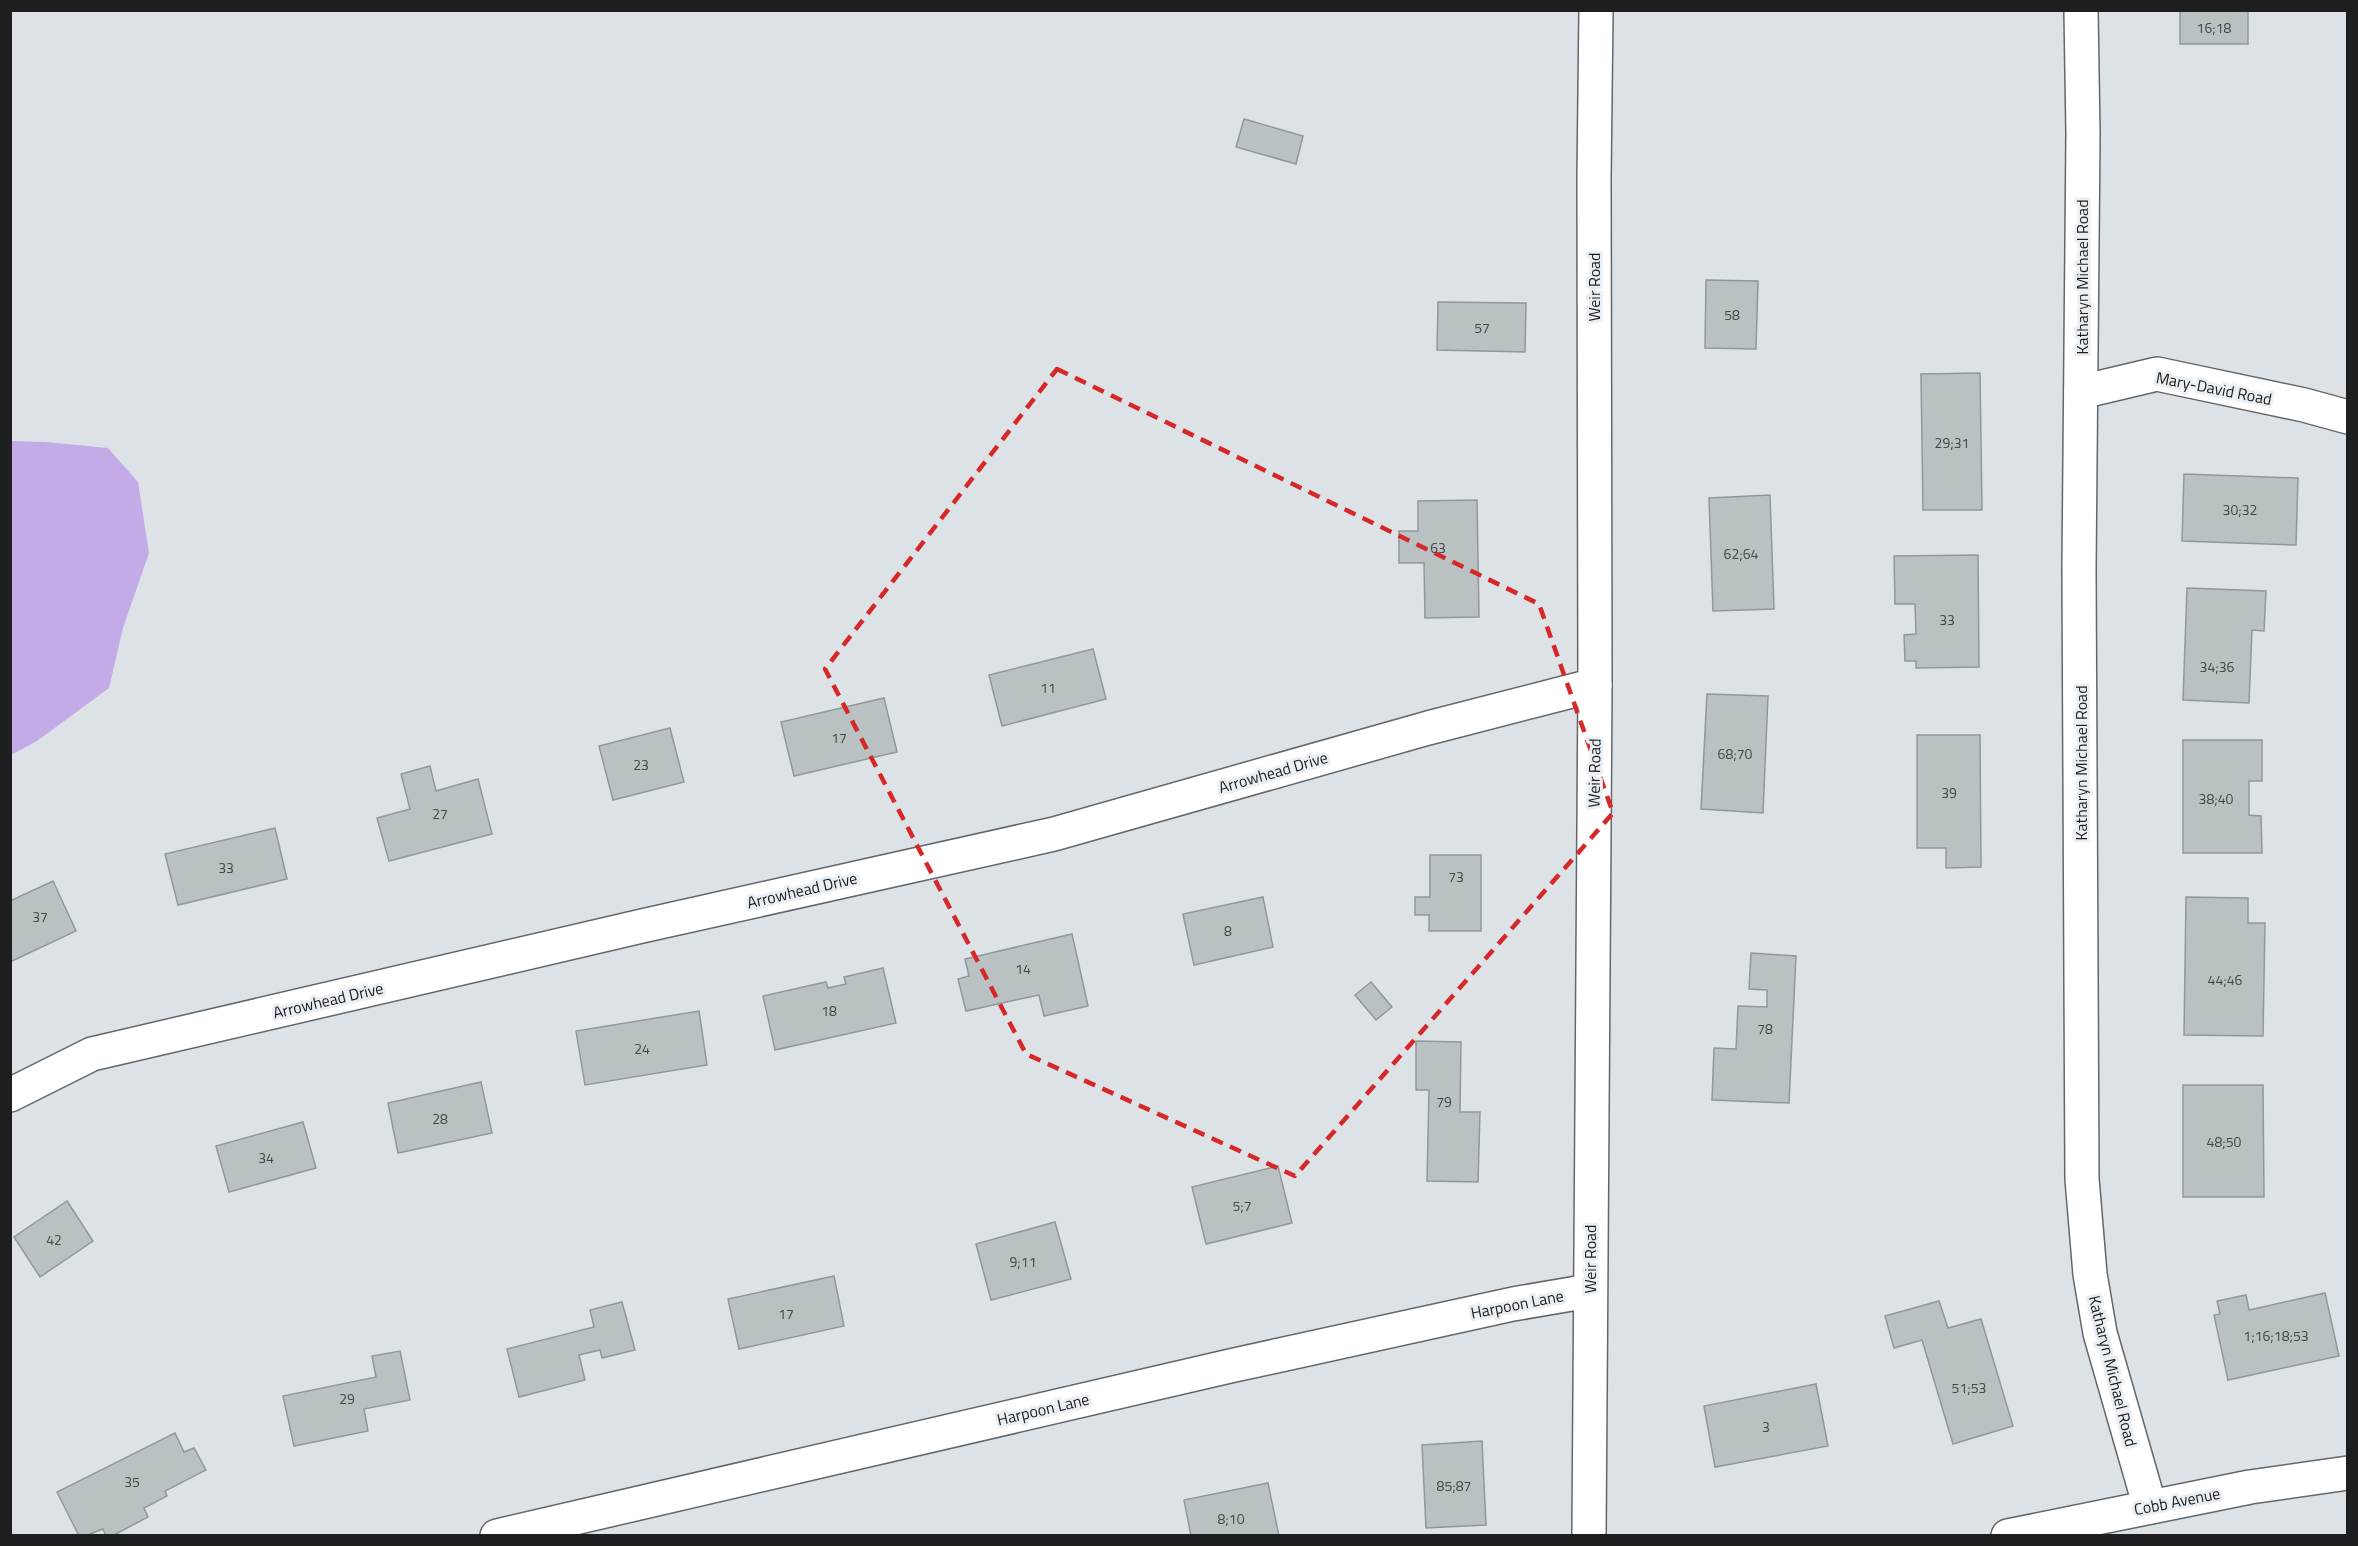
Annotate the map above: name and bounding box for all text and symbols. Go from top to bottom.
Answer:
house number: 16;18 [2197,17,2232,38]
street label: Katharyn Michael Road [2070,199,2094,355]
street label: Weir Road [1582,252,1606,322]
house number: 58 [1724,304,1740,325]
house number: 57 [1474,317,1490,338]
street label: Mary-David Road [2154,365,2274,411]
house number: 29;31 [1935,432,1969,453]
house number: 30;32 [2223,499,2257,520]
house number: 63 [1430,537,1446,558]
house number: 62;64 [1724,543,1759,564]
house number: 33 [1939,609,1955,630]
house number: 34;36 [2200,656,2235,677]
house number: 11 [1040,677,1056,698]
street label: Katharyn Michael Road [2069,685,2093,841]
house number: 17 [831,727,847,748]
street label: Weir Road [1581,738,1607,808]
house number: 68;70 [1718,743,1753,764]
street label: Arrowhead Drive [1216,745,1330,799]
house number: 23 [633,754,649,775]
house number: 39 [1941,782,1957,803]
house number: 38;40 [2199,788,2234,809]
house number: 27 [432,803,448,824]
house number: 33 [218,857,234,878]
street label: Arrowhead Drive [744,866,860,914]
house number: 73 [1448,866,1464,887]
house number: 37 [32,906,48,927]
house number: 8 [1224,920,1232,941]
house number: 14 [1015,958,1031,979]
house number: 44;46 [2208,969,2243,990]
street label: Arrowhead Drive [270,976,386,1024]
house number: 18 [821,1000,837,1021]
house number: 78 [1757,1018,1773,1039]
house number: 24 [634,1038,650,1059]
house number: 79 [1436,1091,1452,1112]
house number: 28 [432,1108,448,1129]
house number: 48;50 [2207,1131,2242,1152]
house number: 34 [258,1147,274,1168]
house number: 5;7 [1232,1195,1252,1216]
street label: Weir Road [1578,1224,1602,1294]
house number: 42 [46,1229,62,1250]
house number: 9;11 [1010,1251,1037,1272]
street label: Harpoon Lane [1468,1283,1566,1325]
street label: Katharyn Michael Road [2083,1293,2143,1449]
house number: 17 [778,1303,794,1324]
house number: 1;16;18;53 [2243,1325,2309,1346]
house number: 51;53 [1952,1377,1986,1398]
street label: Harpoon Lane [994,1387,1092,1431]
house number: 29 [339,1388,355,1409]
house number: 3 [1762,1416,1770,1437]
house number: 35 [124,1471,140,1492]
house number: 85;87 [1437,1475,1471,1496]
street label: Cobb Avenue [2132,1481,2222,1521]
house number: 8;10 [1218,1508,1245,1529]

